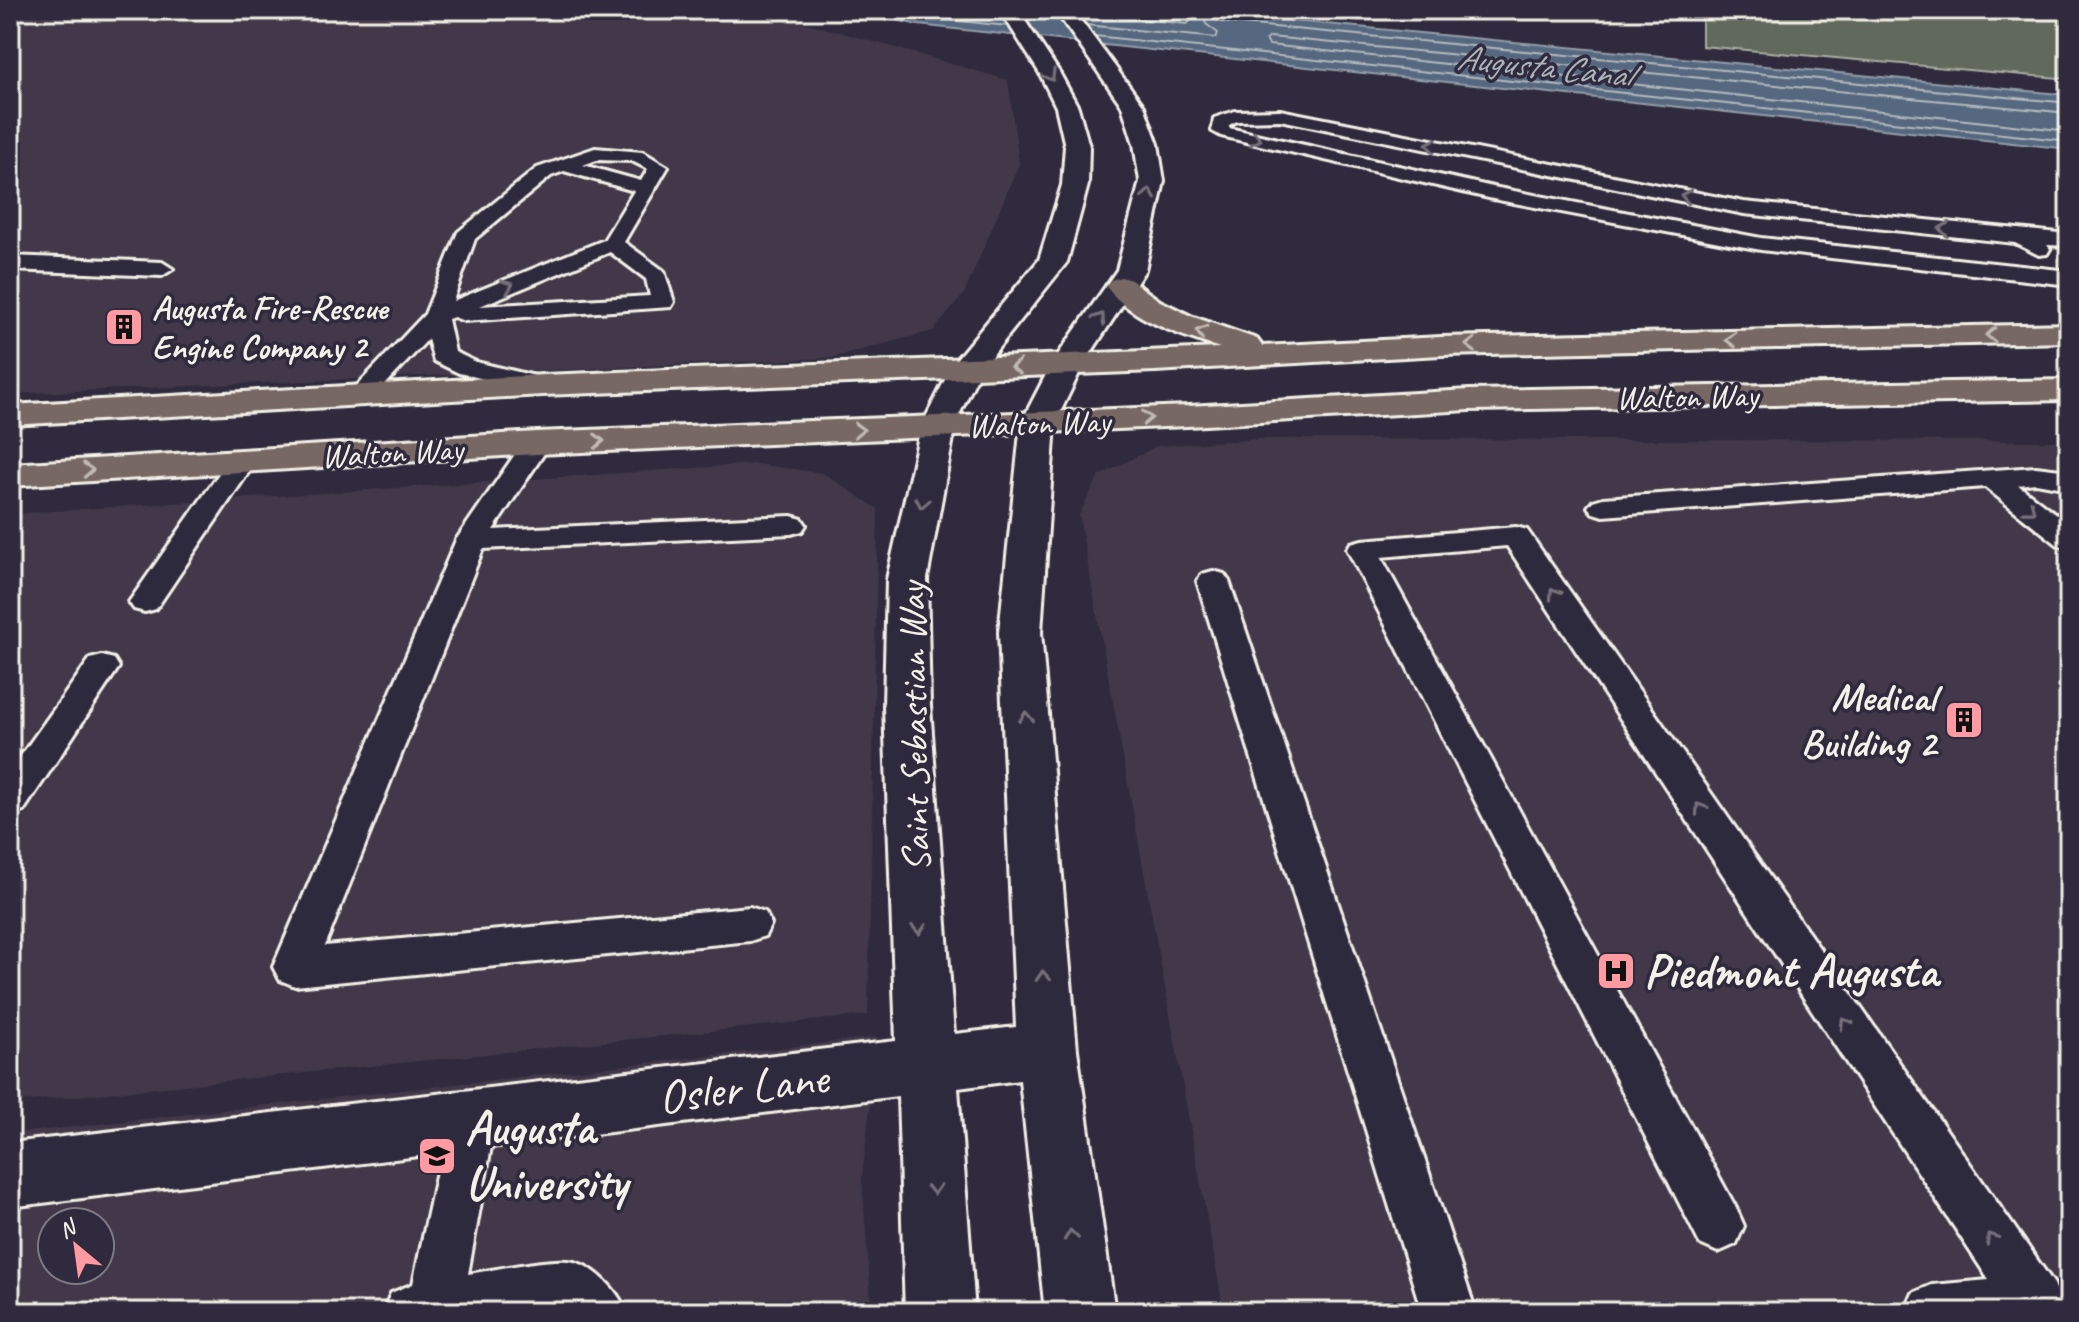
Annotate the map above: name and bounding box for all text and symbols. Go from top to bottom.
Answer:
water label: Augusta Canal [1455,34,1645,99]
one-way arrow [1040,67,1056,82]
one-way arrow [1249,130,1262,147]
one-way arrow [1424,138,1438,155]
one-way arrow [1140,187,1157,201]
one-way arrow [1680,188,1693,205]
one-way arrow [1937,220,1950,237]
one-way arrow [500,280,514,296]
place label: Augusta Fire-Rescue Engine Company 2 [152,286,390,368]
building icon: Augusta Fire-Rescue Engine Company 2 [103,306,145,348]
one-way arrow [1090,312,1105,326]
one-way arrow [1194,325,1208,341]
one-way arrow [1984,326,1997,344]
one-way arrow [1724,332,1737,349]
one-way arrow [1464,337,1477,354]
one-way arrow [1009,358,1022,375]
street label: Walton Way [1616,373,1761,419]
street label: Walton Way [967,399,1113,447]
one-way arrow [1141,410,1154,427]
one-way arrow [853,422,866,439]
street label: Walton Way [320,427,466,477]
one-way arrow [593,432,606,449]
one-way arrow [82,462,95,479]
one-way arrow [914,496,931,510]
one-way arrow [2021,499,2036,513]
street label: Saint Sebastian Way [886,578,942,872]
one-way arrow [1549,587,1564,601]
place label: Medical Building 2 [1801,672,1943,768]
building icon: Medical Building 2 [1943,699,1985,741]
one-way arrow [1018,710,1035,723]
one-way arrow [1694,802,1709,816]
one-way arrow [910,923,927,936]
place label: Piedmont Augusta [1644,941,1942,1001]
hospital icon: Piedmont Augusta [1595,950,1637,992]
one-way arrow [1034,969,1051,982]
one-way arrow [1840,1017,1855,1032]
street label: Osler Lane [655,1046,834,1127]
place label: Augusta University [465,1098,632,1213]
school or university icon: Augusta University [416,1135,458,1177]
one-way arrow [925,1183,942,1196]
north arrow [36,1206,116,1286]
text: N [54,1212,82,1245]
one-way arrow [1062,1228,1079,1241]
one-way arrow [1986,1233,2001,1247]

